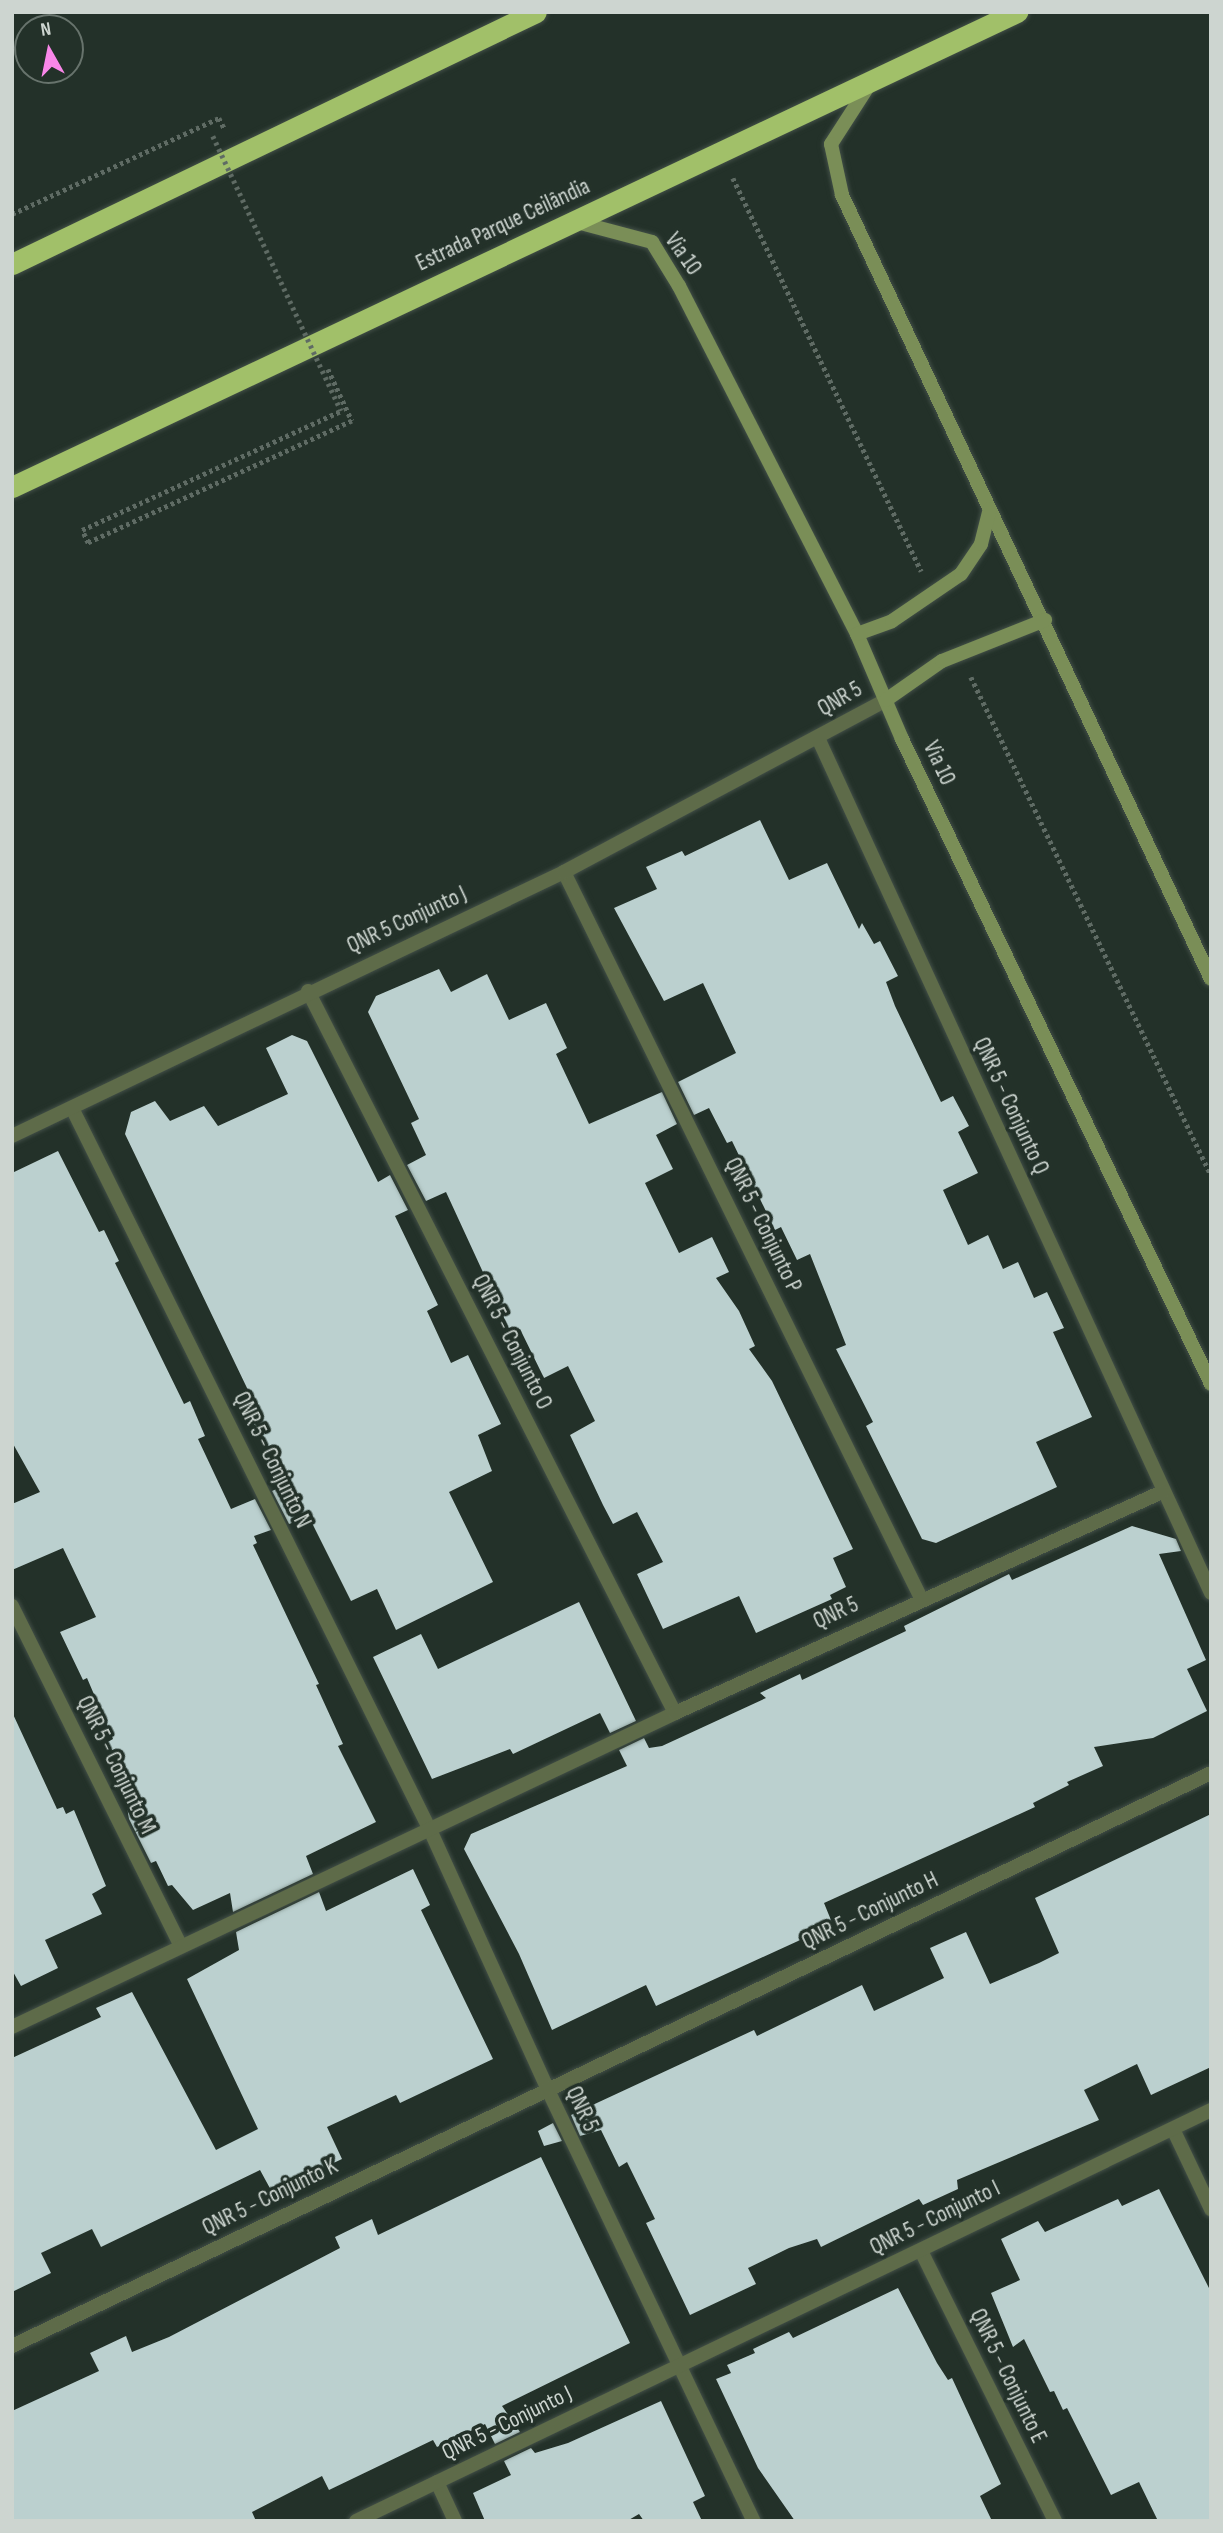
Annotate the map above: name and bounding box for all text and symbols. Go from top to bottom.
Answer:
north arrow [14,14,84,84]
text: N [39,18,53,42]
street label: Estrada Parque Ceilândia [412,173,594,277]
street label: Via 10 [659,227,707,281]
street label: QNR 5 [813,675,867,723]
street label: Via 10 [917,737,961,789]
street label: QNR 5 Conjunto J [343,880,471,960]
street label: QNR 5 - Conjunto Q [967,1033,1055,1179]
street label: QNR 5 - Conjunto P [719,1153,807,1297]
street label: QNR 5 - Conjunto O [466,1270,558,1414]
street label: QNR 5 - Conjunto N [227,1387,317,1533]
street label: QNR 5 [809,1591,863,1635]
street label: QNR 5 - Conjunto M [71,1691,161,1839]
street label: QNR 5 - Conjunto H [797,1866,943,1956]
street label: QNR 5 [560,2082,604,2136]
street label: QNR 5 - Conjunto K [198,2152,342,2242]
street label: QNR 5 - Conjunto I [866,2175,1004,2261]
street label: QNR 5 - Conjunto E [964,2304,1052,2448]
street label: QNR 5 - Conjunto J [438,2380,576,2466]

